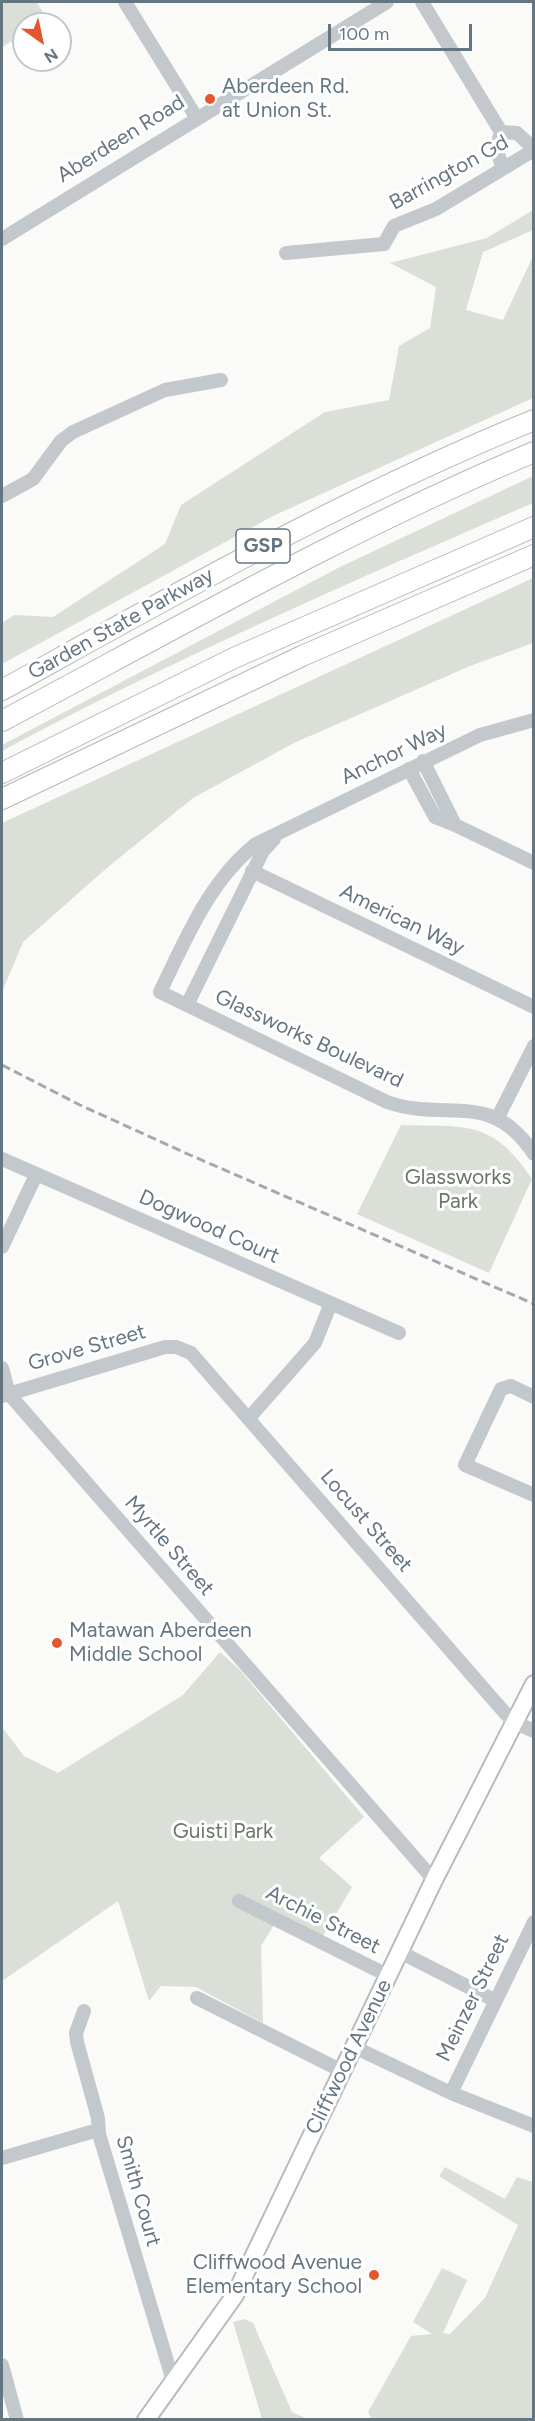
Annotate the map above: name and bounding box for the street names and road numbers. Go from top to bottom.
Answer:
street label: Aberdeen Road [53,90,189,188]
street label: Barrington Gd [385,130,513,216]
road number: GSP [236,529,290,563]
street label: Garden State Parkway [24,563,218,685]
street label: Anchor Way [337,718,451,790]
street label: American Way [336,879,468,961]
street label: Glassworks Boulevard [211,984,407,1094]
street label: Dogwood Court [135,1185,283,1269]
street label: Grove Street [25,1319,149,1377]
street label: Locust Street [315,1464,417,1578]
street label: Myrtle Street [119,1491,219,1601]
street label: Archie Street [262,1880,384,1960]
street label: Meinzer Street [431,1930,515,2066]
street label: Cliffwood Avenue [301,1975,397,2139]
street label: Smith Court [110,2132,166,2250]

